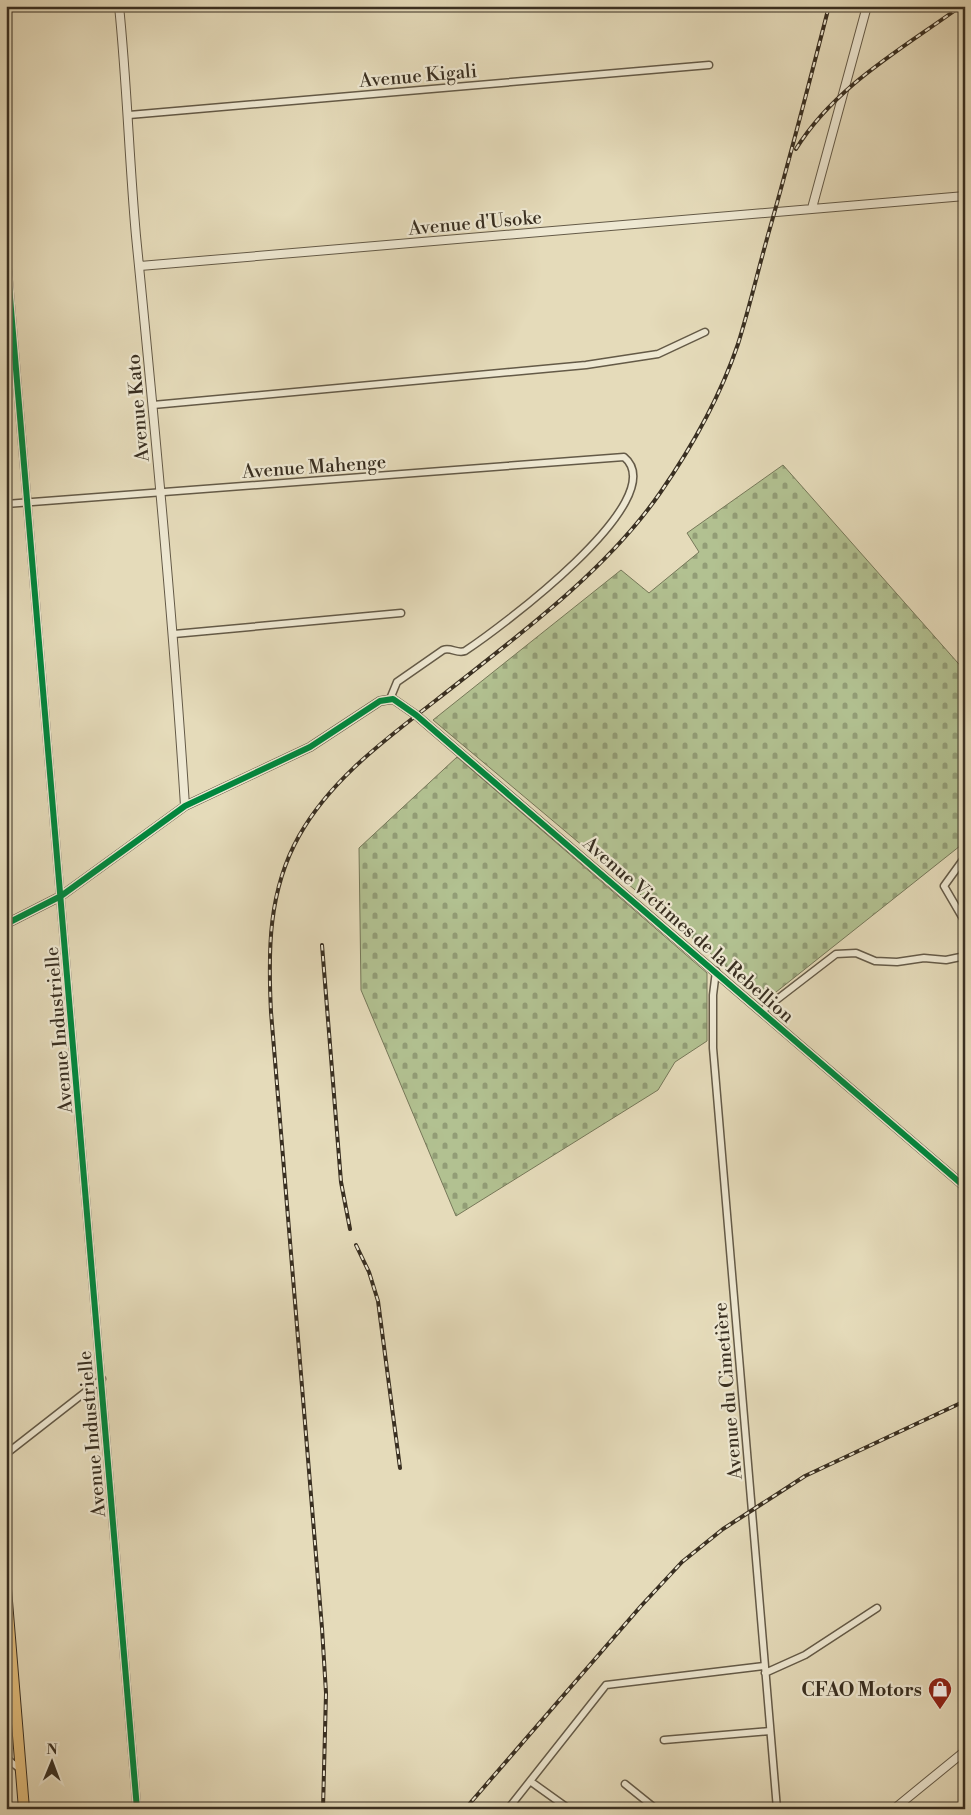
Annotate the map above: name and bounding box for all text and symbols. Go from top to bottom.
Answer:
street label: Avenue Kigali [357,59,478,93]
street label: Avenue d'Usoke [406,205,543,241]
street label: Avenue Kato [121,353,155,464]
street label: Avenue Mahenge [240,450,387,484]
street label: Avenue Victimes de la Rebellion [577,831,799,1028]
street label: Avenue Industrielle [40,946,78,1115]
street label: Avenue du Cimetière [708,1301,748,1482]
street label: Avenue Industrielle [73,1350,111,1519]
shop icon: CFAO Motors [927,1676,953,1710]
place label: CFAO Motors [801,1678,922,1702]
north arrow [28,1738,78,1788]
text: N [47,1741,58,1759]

